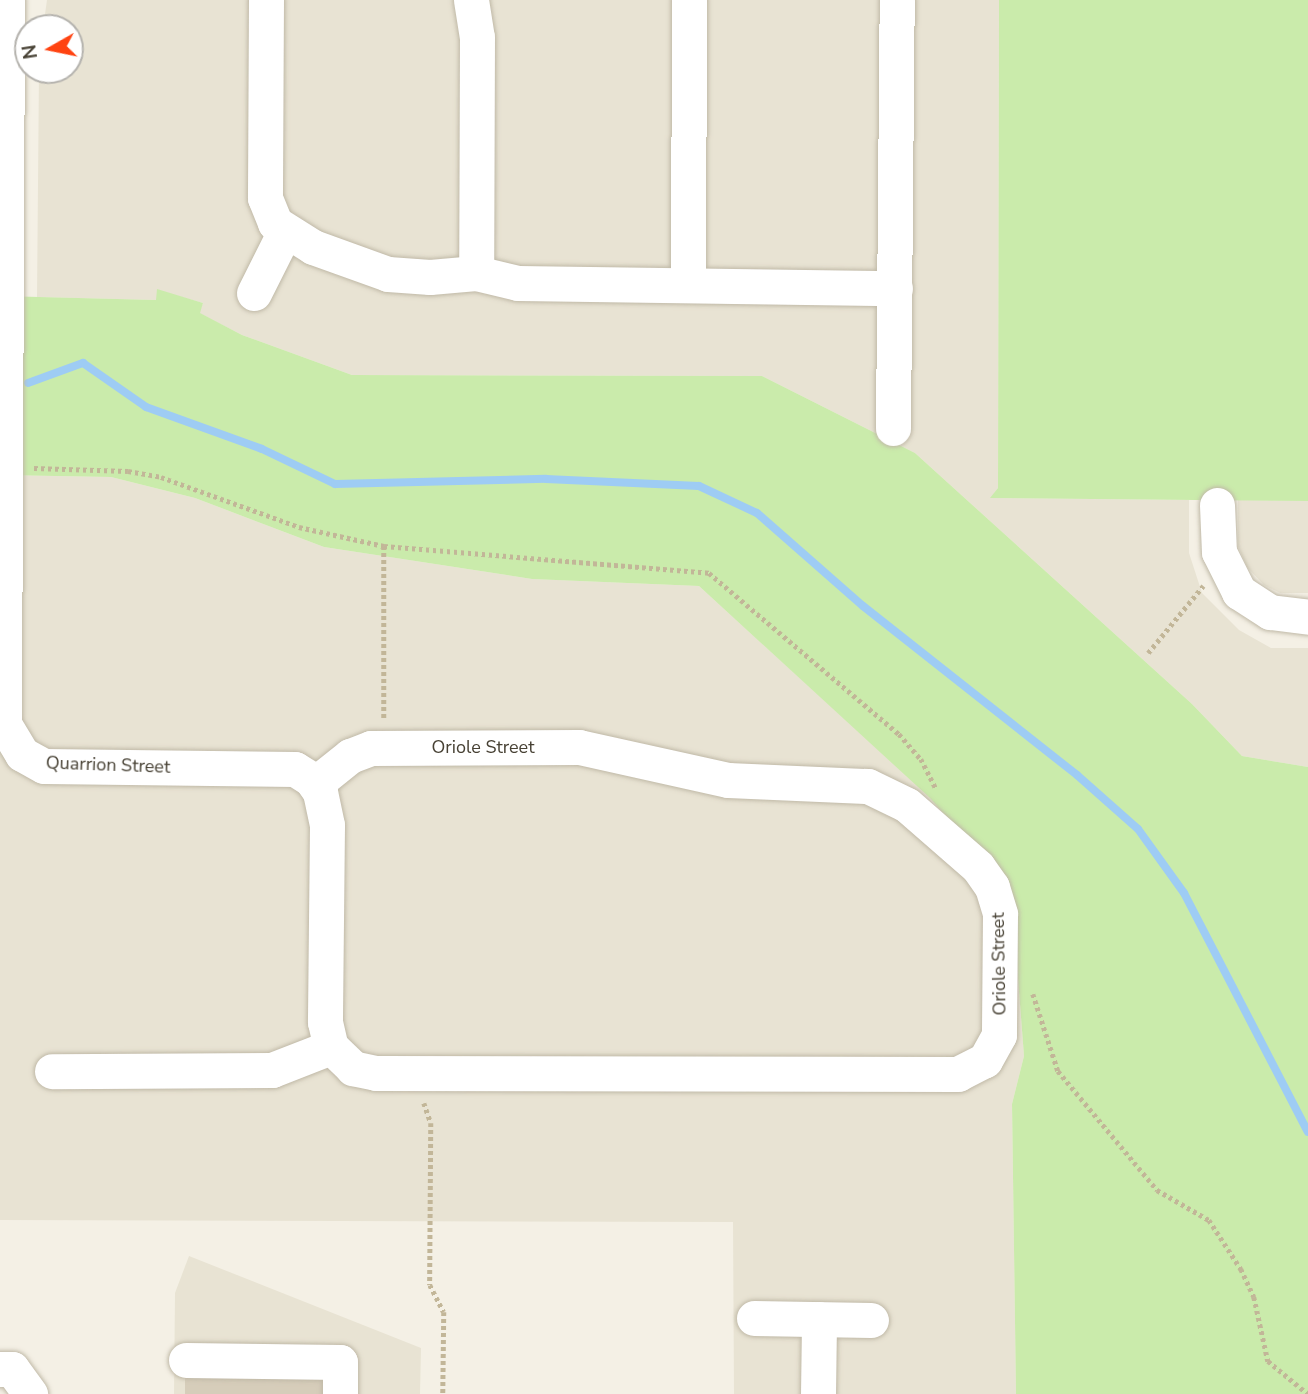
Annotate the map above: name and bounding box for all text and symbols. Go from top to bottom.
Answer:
north arrow [14,14,84,84]
text: N [16,43,44,61]
street label: Oriole Street [432,736,534,758]
street label: Quarrion Street [45,752,171,778]
street label: Oriole Street [987,912,1011,1016]

